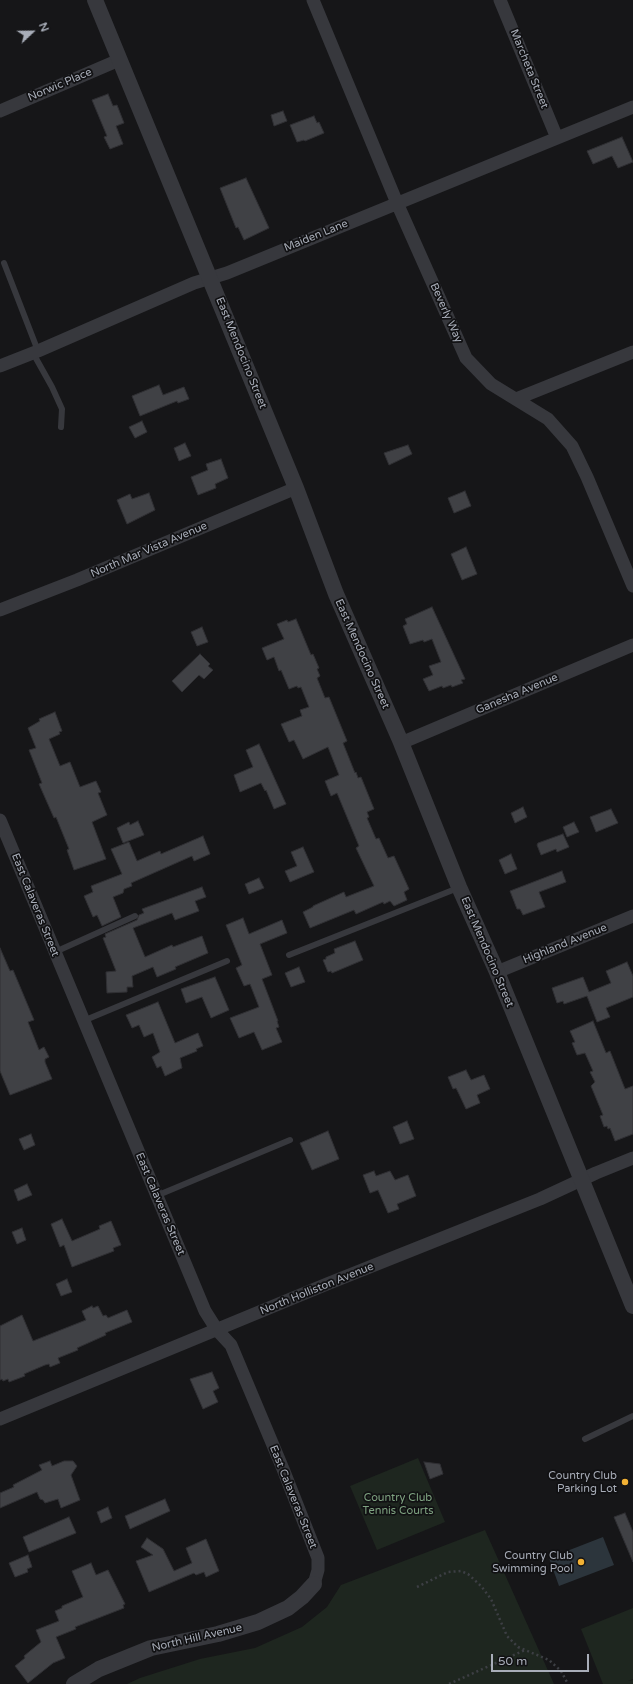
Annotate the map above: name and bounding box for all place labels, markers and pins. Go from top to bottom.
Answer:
place label: Country Club Parking Lot [548,1469,617,1495]
marker: Country Club Parking Lot [620,1477,630,1487]
place label: Country Club Swimming Pool [492,1549,573,1575]
marker: Country Club Swimming Pool [576,1557,586,1567]

